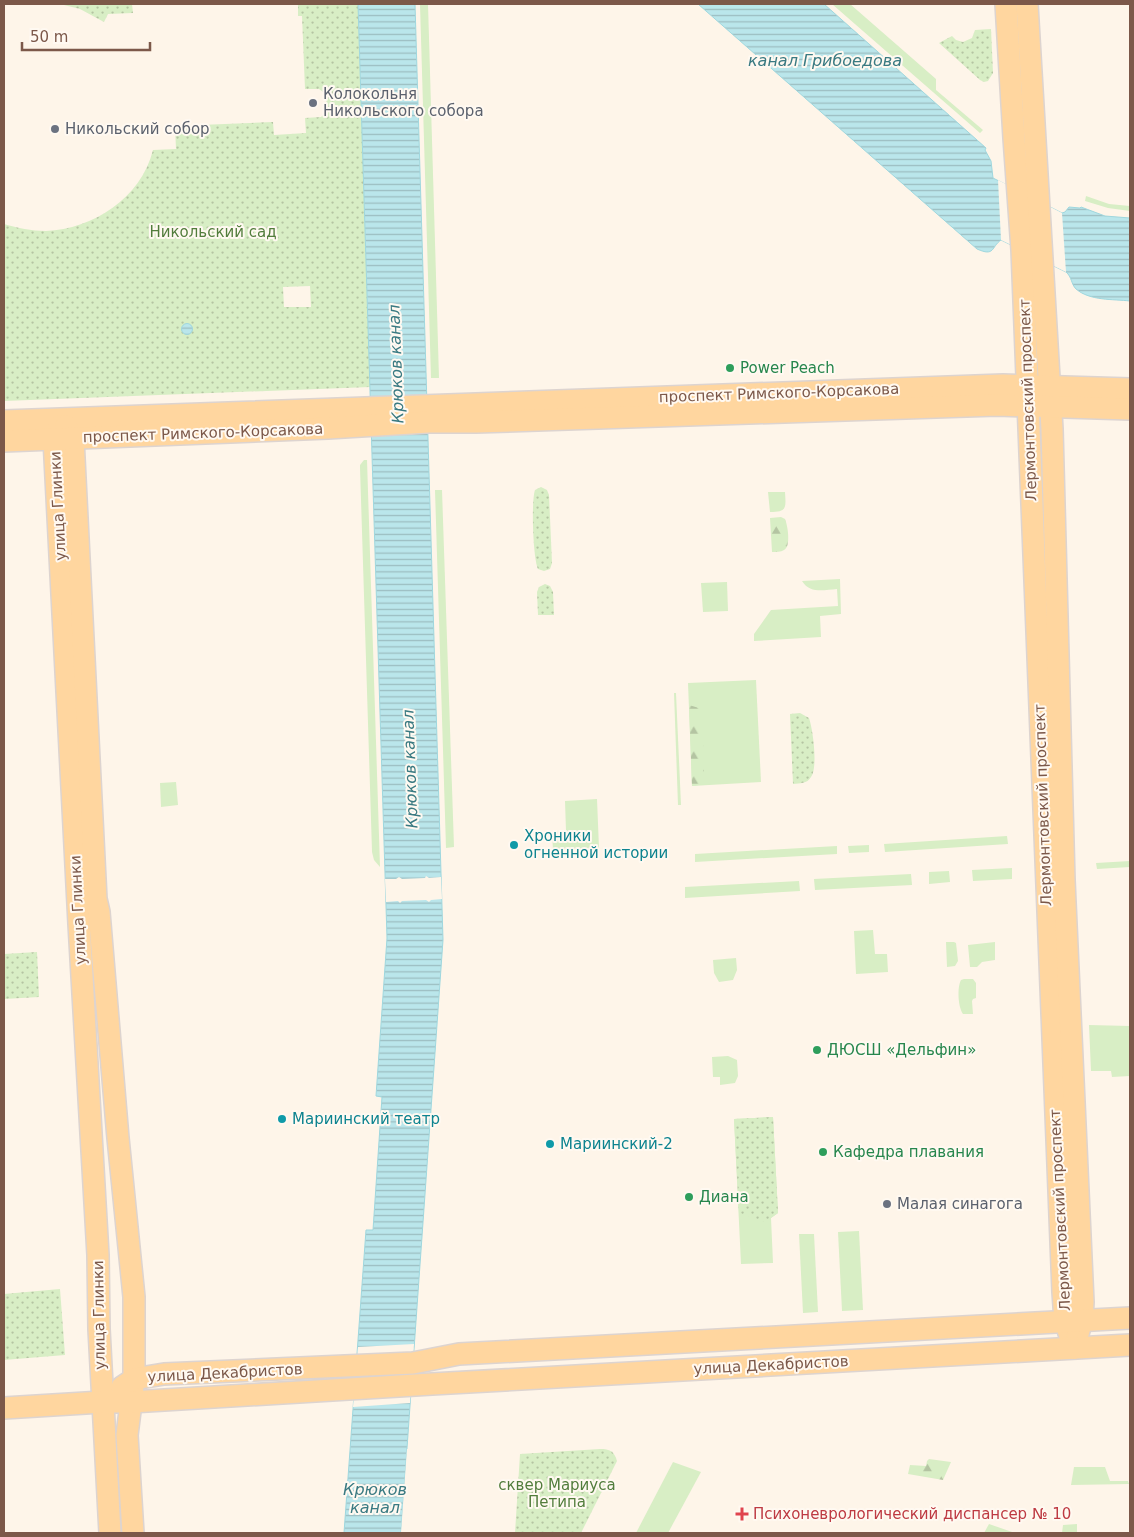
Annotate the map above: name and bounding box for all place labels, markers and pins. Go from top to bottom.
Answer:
place label: Колокольня Никольского собора [323,85,484,120]
marker: Колокольня Никольского собора [307,97,319,109]
place label: Никольский собор [65,120,210,138]
marker: Никольский собор [49,123,61,135]
place label: Power Peach [740,359,835,377]
marker: Power Peach [724,362,736,374]
place label: Хроники огненной истории [524,827,668,862]
marker: Хроники огненной истории [508,839,520,851]
place label: ДЮСШ «Дельфин» [827,1041,976,1059]
marker: ДЮСШ «Дельфин» [811,1044,823,1056]
place label: Мариинский театр [292,1110,440,1128]
marker: Мариинский театр [276,1113,288,1125]
place label: Мариинский-2 [560,1135,673,1153]
marker: Мариинский-2 [544,1138,556,1150]
place label: Кафедра плавания [833,1143,984,1161]
marker: Кафедра плавания [817,1146,829,1158]
place label: Диана [699,1188,749,1206]
marker: Диана [683,1191,695,1203]
place label: Малая синагога [897,1195,1023,1213]
marker: Малая синагога [881,1198,893,1210]
place label: Психоневрологический диспансер № 10 [753,1505,1071,1523]
marker: Психоневрологический диспансер № 10 [735,1507,749,1521]

